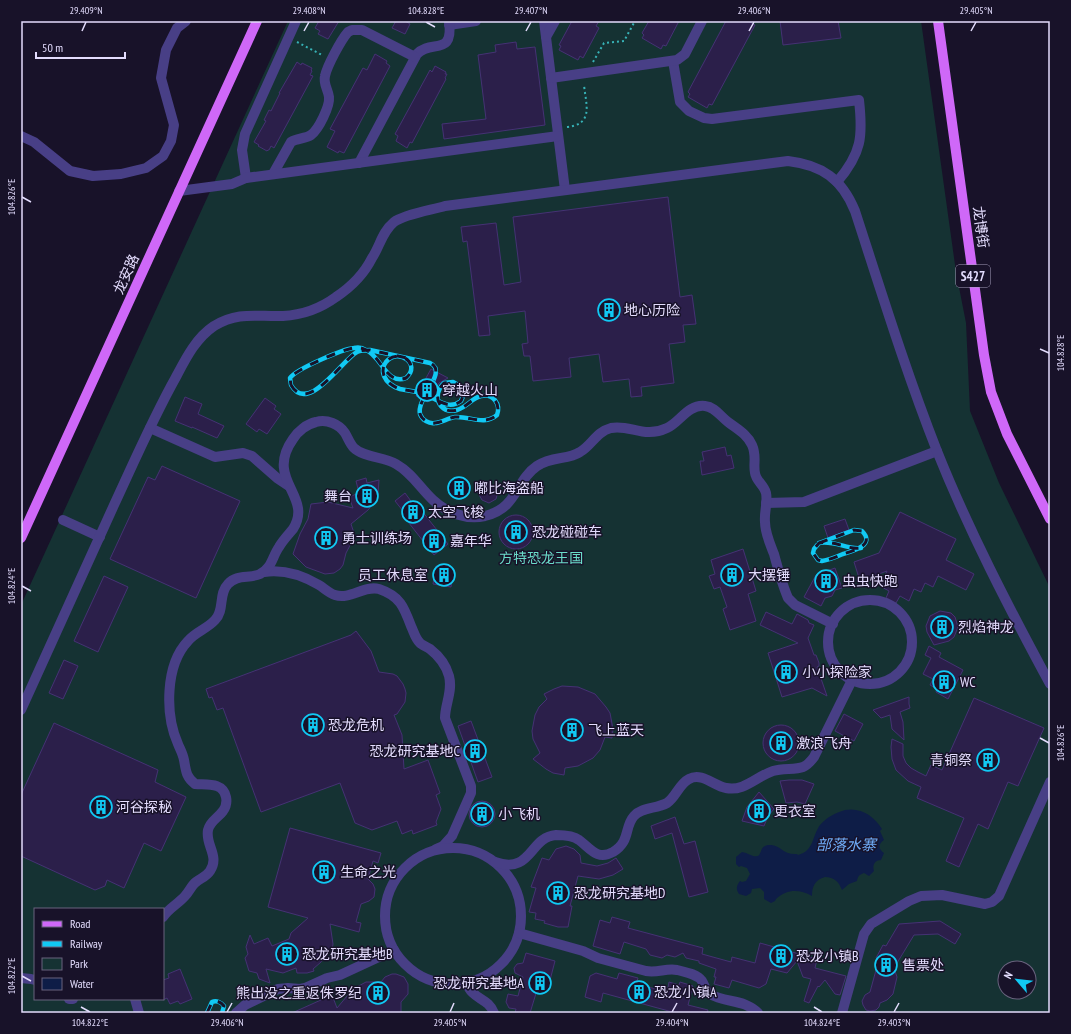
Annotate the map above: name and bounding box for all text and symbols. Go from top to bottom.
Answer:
text: 29.409°N [69,4,103,17]
text: 29.408°N [292,4,326,17]
text: 104.828°E [408,4,444,17]
text: 29.407°N [514,4,548,17]
text: 29.406°N [737,4,771,17]
text: 29.405°N [959,4,993,17]
scale bar [36,34,125,60]
text: 50 m [42,40,63,55]
text: 104.826°E [5,179,18,215]
street label: 龙博街 [969,205,993,249]
street label: 龙安路 [109,251,143,297]
road number: S427 [956,265,990,287]
building icon: 地心历险 [596,297,622,323]
place label: 地心历险 [624,301,680,319]
text: 104.828°E [1054,335,1067,371]
building icon: 穿越火山 [414,377,440,403]
place label: 穿越火山 [442,381,498,399]
building icon: 嘟比海盗船 [446,475,472,501]
place label: 嘟比海盗船 [474,479,544,497]
building icon: 舞台 [354,483,380,509]
place label: 舞台 [324,487,352,505]
building icon: 太空飞梭 [400,499,426,525]
place label: 太空飞梭 [428,503,484,521]
building icon: 恐龙碰碰车 [503,519,529,545]
place label: 恐龙碰碰车 [532,523,602,541]
building icon: 勇士训练场 [313,525,339,551]
building icon: 嘉年华 [421,528,447,554]
place label: 勇士训练场 [342,529,412,547]
place label: 嘉年华 [450,532,492,550]
park label: 方特恐龙王国 [499,549,583,567]
building icon: 员工休息室 [431,562,457,588]
building icon: 大摆锤 [719,562,745,588]
place label: 员工休息室 [358,566,428,584]
place label: 大摆锤 [748,566,790,584]
text: 104.824°E [5,568,18,604]
building icon: 虫虫快跑 [813,568,839,594]
place label: 虫虫快跑 [842,572,898,590]
building icon: 烈焰神龙 [929,614,955,640]
place label: 烈焰神龙 [958,618,1014,636]
building icon: 小小探险家 [773,659,799,685]
place label: 小小探险家 [802,663,872,681]
building icon: WC [931,669,957,695]
place label: WC [960,673,976,691]
building icon: 恐龙危机 [300,712,326,738]
place label: 恐龙危机 [328,716,384,734]
building icon: 飞上蓝天 [559,717,585,743]
place label: 飞上蓝天 [588,721,644,739]
text: 104.826°E [1054,725,1067,761]
building icon: 激浪飞舟 [768,730,794,756]
place label: 激浪飞舟 [796,734,852,752]
building icon: 恐龙研究基地C [462,738,488,764]
place label: 恐龙研究基地C [370,742,461,760]
building icon: 青铜祭 [975,747,1001,773]
place label: 青铜祭 [930,751,972,769]
building icon: 河谷探秘 [88,794,114,820]
place label: 河谷探秘 [116,798,172,816]
building icon: 更衣室 [746,798,772,824]
building icon: 小飞机 [469,801,495,827]
place label: 更衣室 [774,802,816,820]
place label: 小飞机 [498,805,540,823]
water label: 部落水寨 [816,835,878,854]
building icon: 生命之光 [311,859,337,885]
place label: 生命之光 [340,863,396,881]
building icon: 恐龙研究基地D [545,880,571,906]
place label: 恐龙研究基地D [574,884,665,902]
legend [34,908,164,1000]
text: Road [70,916,90,931]
text: Railway [70,936,103,951]
building icon: 恐龙研究基地B [274,941,300,967]
building icon: 恐龙小镇B [768,943,794,969]
place label: 恐龙研究基地B [302,945,393,963]
place label: 恐龙小镇B [796,947,859,965]
building icon: 售票处 [873,952,899,978]
text: Park [70,956,88,971]
place label: 售票处 [902,956,944,974]
text: 104.822°E [5,958,18,994]
north arrow [997,960,1037,1000]
text: N [1001,969,1016,981]
building icon: 恐龙研究基地A [527,970,553,996]
place label: 恐龙研究基地A [433,974,524,992]
text: Water [70,976,95,991]
building icon: 恐龙小镇A [626,979,652,1005]
building icon: 熊出没之重返侏罗纪 [365,980,391,1006]
place label: 恐龙小镇A [654,983,717,1001]
place label: 熊出没之重返侏罗纪 [236,984,362,1002]
text: 104.822°E [72,1016,108,1029]
text: 29.406°N [210,1016,244,1029]
text: 29.405°N [433,1016,467,1029]
text: 29.404°N [655,1016,689,1029]
text: 104.824°E [804,1016,840,1029]
text: 29.403°N [877,1016,911,1029]

